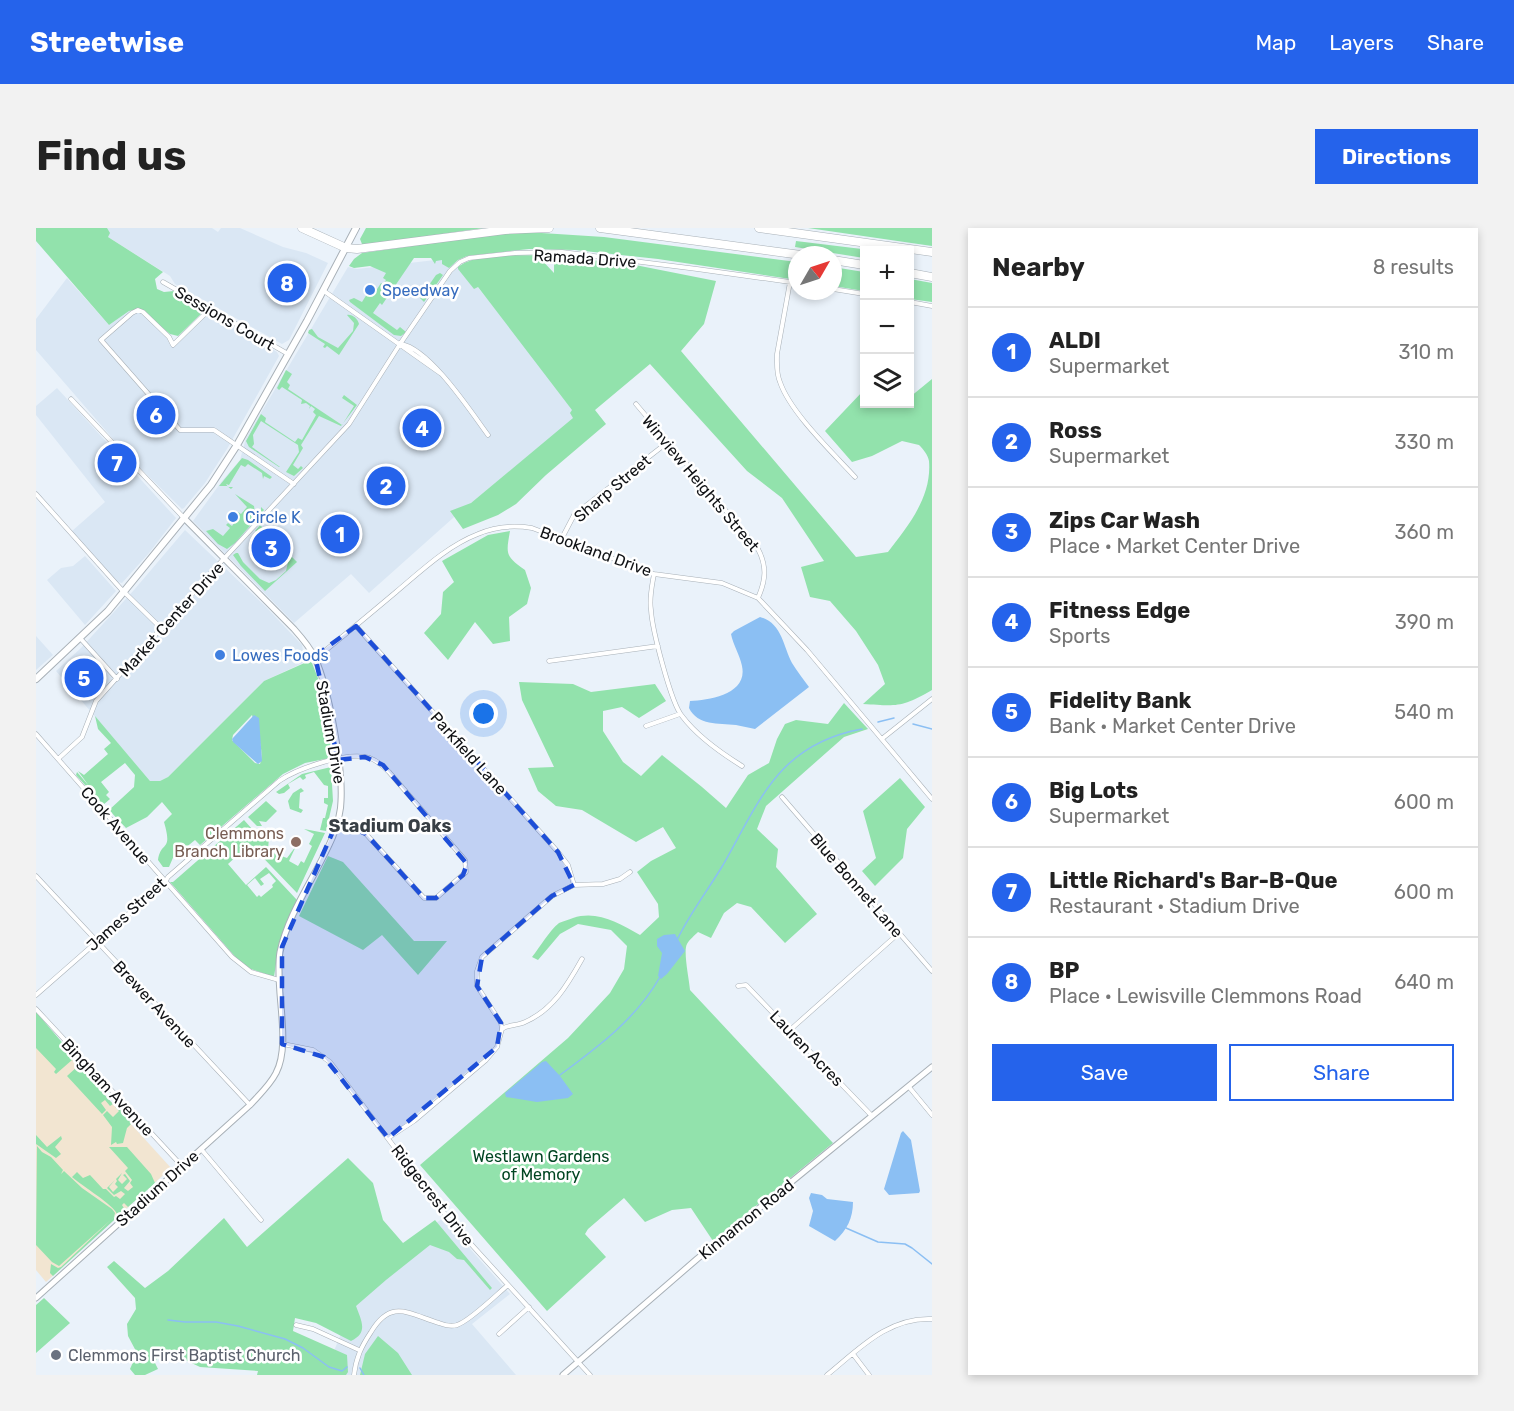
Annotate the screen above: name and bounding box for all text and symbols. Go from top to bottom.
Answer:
text: Streetwise [30,26,184,59]
text: Map [1255,30,1296,55]
text: Layers [1329,30,1394,55]
text: Share [1427,30,1484,55]
button: Directions [1315,129,1478,184]
text: Find us [36,131,187,181]
street label: Ramada Drive [533,245,637,272]
north arrow [788,246,842,300]
map controls [860,246,914,408]
button: + [860,246,914,300]
text: Nearby [992,252,1085,283]
text: 8 results [1373,255,1454,279]
pin: 8 [268,260,306,306]
place label: Speedway [382,281,459,300]
street label: Sessions Court [172,282,278,355]
marker: Speedway [363,283,377,297]
button: − [860,300,914,354]
text: ALDI [1049,327,1101,354]
text: 1 [1007,340,1016,364]
text: 310 m [1398,340,1454,364]
button: layers [860,354,914,408]
text: Supermarket [1049,354,1169,378]
pin: 6 [136,392,176,438]
pin: 4 [402,406,442,450]
street label: Winview Heights Street [638,411,763,555]
text: Ross [1049,417,1102,444]
text: 2 [1005,430,1018,454]
text: 330 m [1395,430,1454,454]
pin: 7 [98,440,136,486]
text: Supermarket [1049,444,1169,468]
street label: Sharp Street [570,451,655,526]
pin: 2 [366,464,406,508]
text: Zips Car Wash [1049,507,1200,534]
place label: Circle K [245,508,301,527]
marker: Circle K [226,510,240,524]
pin: 1 [320,512,360,556]
text: 3 [1005,520,1018,544]
text: 360 m [1395,520,1454,544]
street label: Brookland Drive [537,522,654,581]
pin: 3 [252,526,290,570]
text: Place · Market Center Drive [1049,534,1300,558]
street label: Market Center Drive [115,558,228,680]
text: Fitness Edge [1049,597,1190,624]
text: 4 [1005,610,1018,634]
text: 390 m [1395,610,1454,634]
text: Sports [1049,624,1110,648]
place label: Lowes Foods [232,646,329,665]
marker: Lowes Foods [213,648,227,662]
pin: 5 [64,656,104,700]
street label: Stadium Drive [312,679,349,785]
text: Fidelity Bank [1049,687,1191,714]
your location [469,699,498,728]
text: 5 [1005,700,1018,724]
text: 540 m [1394,700,1454,724]
street label: Parkfield Lane [426,708,511,799]
text: Bank · Market Center Drive [1049,714,1296,738]
text: Big Lots [1049,777,1138,804]
street label: Cook Avenue [77,783,155,868]
text: 6 [1005,790,1018,814]
text: 600 m [1394,790,1454,814]
text: Supermarket [1049,804,1169,828]
district label: Stadium Oaks [328,815,452,837]
place label: Clemmons Branch Library [174,824,284,861]
street label: Blue Bonnet Lane [806,829,907,941]
marker: Clemmons Branch Library [289,835,303,849]
text: Little Richard's Bar-B-Que [1049,867,1338,894]
street label: James Street [83,874,170,955]
text: 7 [1006,880,1017,904]
text: 600 m [1394,880,1454,904]
text: Restaurant · Stadium Drive [1049,894,1300,918]
street label: Brewer Avenue [109,957,200,1052]
text: BP [1049,957,1079,984]
text: 8 [1005,970,1018,994]
text: 640 m [1394,970,1454,994]
text: Place · Lewisville Clemmons Road [1049,984,1362,1008]
street label: Lauren Acres [766,1006,848,1090]
street label: Bingham Avenue [58,1035,158,1140]
button: Save [992,1044,1217,1101]
button: Share [1229,1044,1454,1101]
street label: Ridgecrest Drive [387,1141,478,1250]
street label: Stadium Drive [112,1146,203,1230]
park label: Westlawn Gardens of Memory [473,1147,609,1184]
street label: Kinnamon Road [695,1175,798,1263]
place label: Clemmons First Baptist Church [68,1346,300,1365]
marker: Clemmons First Baptist Church [49,1348,63,1362]

